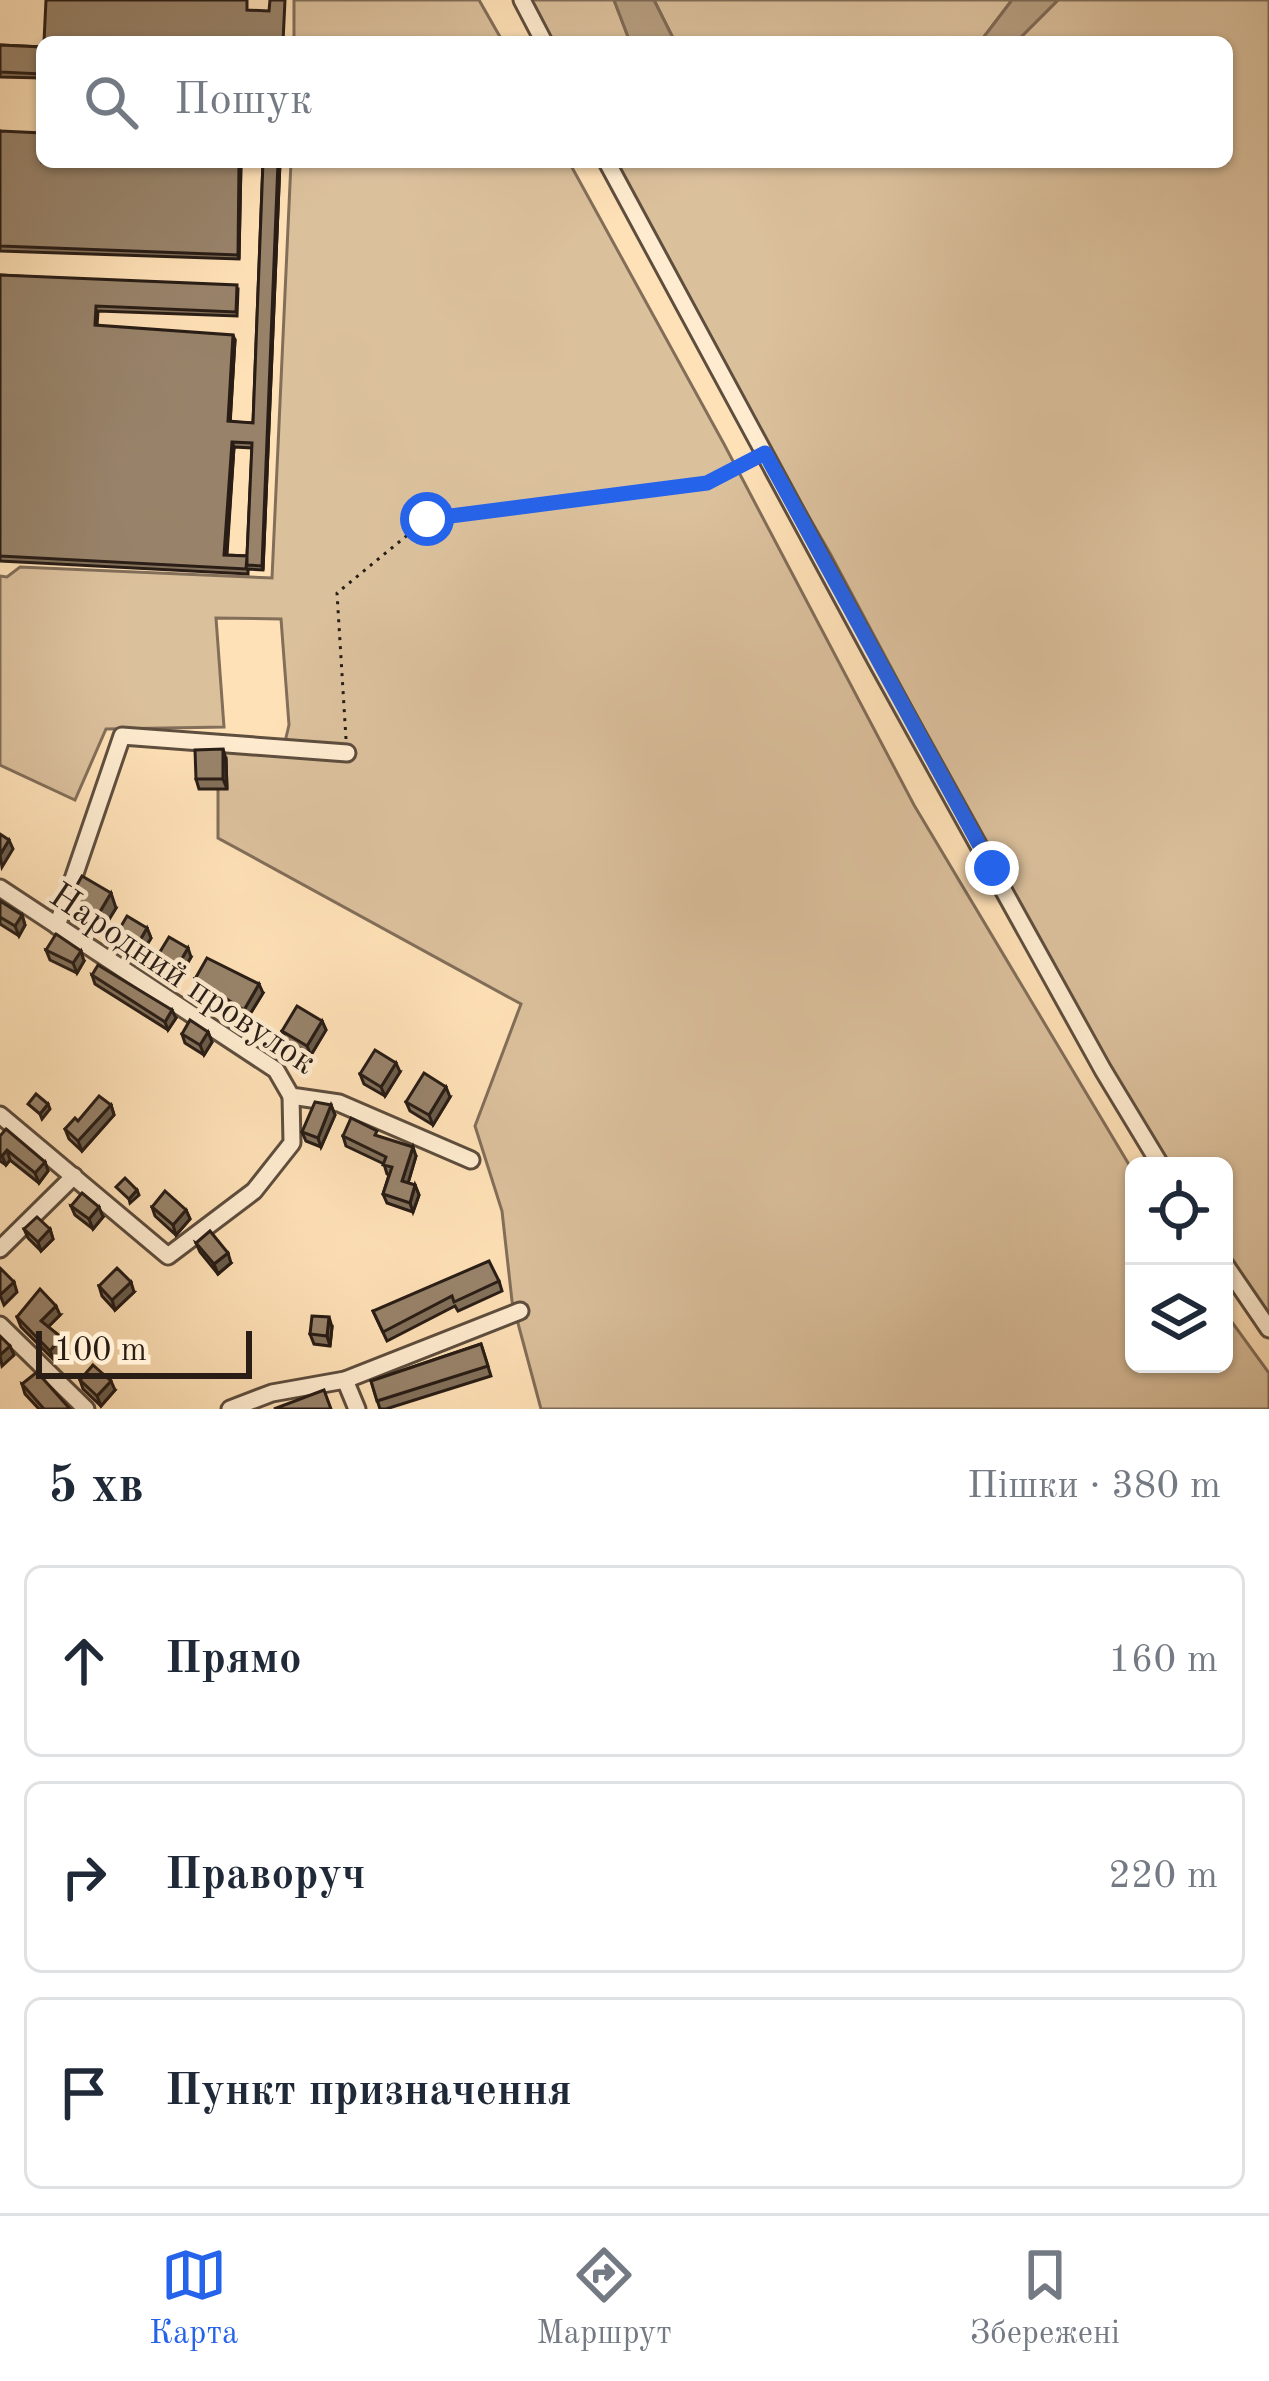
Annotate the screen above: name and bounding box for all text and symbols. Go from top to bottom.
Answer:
search box [36,36,1233,168]
icon: search [78,69,144,135]
text: Пошук [174,79,313,124]
route start [400,492,454,546]
route end [965,841,1019,895]
street label: Народний провулок [42,878,321,1083]
map controls [1125,1157,1233,1373]
button: locate [1125,1157,1233,1265]
button: layers [1125,1265,1233,1373]
scale bar [36,1325,252,1378]
text: 100 m [54,1335,147,1368]
text: 5 хв [48,1462,144,1513]
text: Пішки · 380 m [967,1467,1221,1506]
icon: ahead [51,1628,117,1694]
text: Прямо [165,1638,302,1683]
text: 160 m [1108,1641,1218,1680]
icon: right [51,1844,117,1910]
text: Праворуч [165,1854,366,1899]
text: 220 m [1108,1857,1218,1896]
icon: arrive [51,2060,117,2126]
text: Пункт призначення [165,2070,572,2115]
tab: Карта [149,2242,238,2355]
tab: Маршрут [536,2242,672,2355]
tab: Збережені [970,2242,1120,2355]

